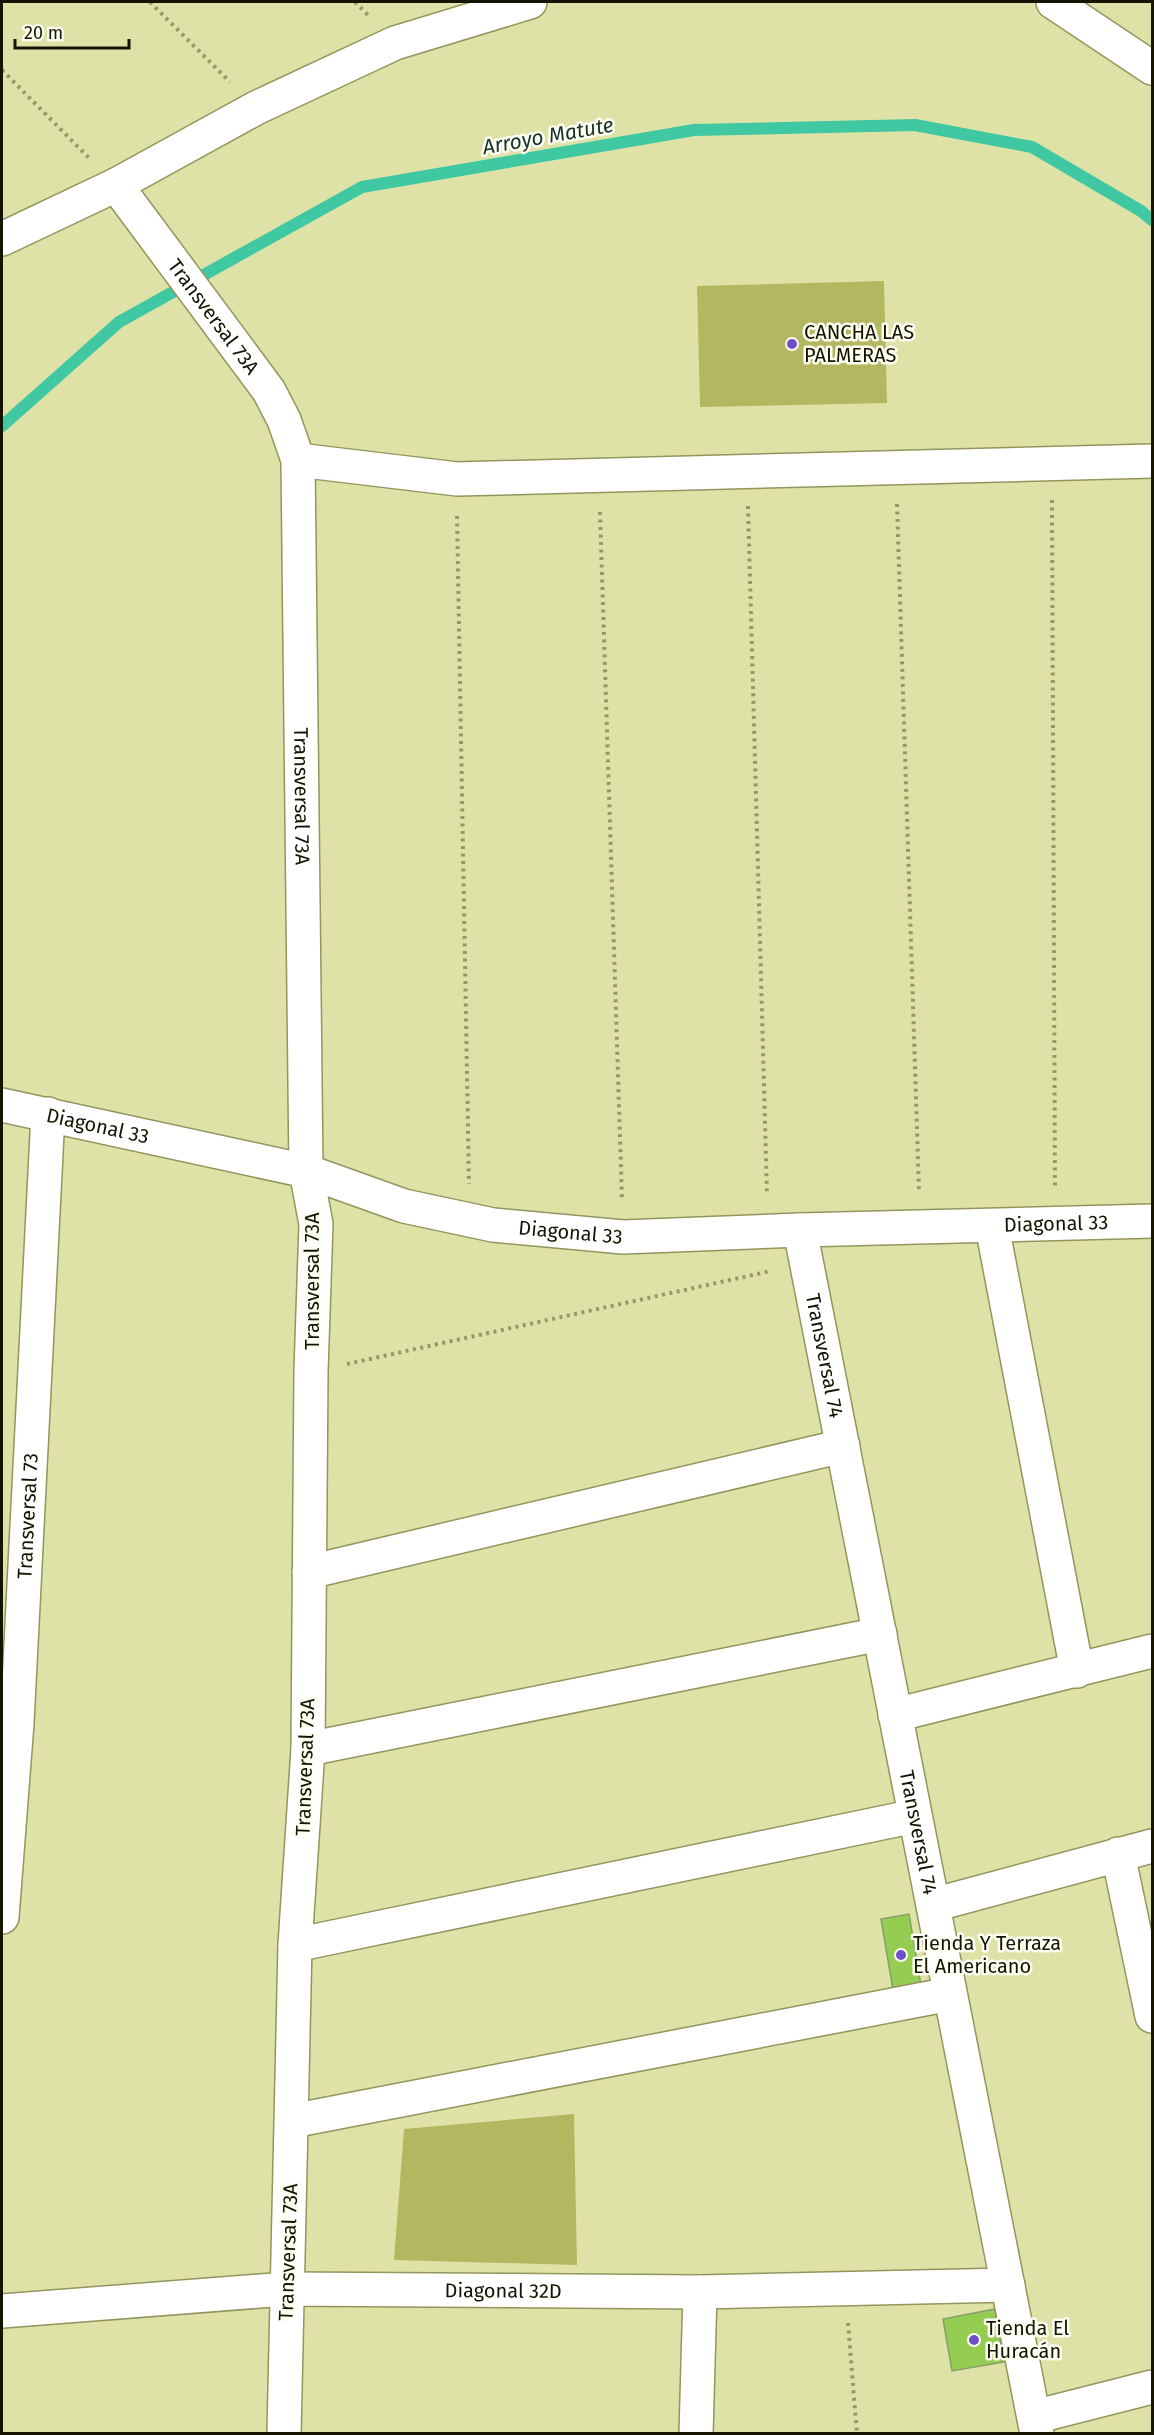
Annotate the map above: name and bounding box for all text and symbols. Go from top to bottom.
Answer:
scale bar [15,12,129,50]
text: 20 m [24,22,63,44]
water label: Arroyo Matute [479,112,616,160]
street label: Transversal 73A [163,254,265,379]
place label: CANCHA LAS PALMERAS [804,320,914,367]
marker: CANCHA LAS PALMERAS [785,337,799,351]
street label: Transversal 73A [289,727,315,866]
street label: Diagonal 33 [44,1103,151,1149]
street label: Diagonal 33 [1003,1210,1109,1237]
street label: Transversal 73A [300,1212,324,1350]
street label: Diagonal 33 [517,1215,624,1249]
street label: Transversal 74 [801,1291,849,1420]
street label: Transversal 73 [12,1452,43,1579]
street label: Transversal 73A [291,1697,319,1836]
street label: Transversal 74 [895,1768,943,1897]
place label: Tienda Y Terraza El Americano [913,1931,1061,1978]
marker: Tienda Y Terraza El Americano [894,1948,908,1962]
street label: Transversal 73A [274,2182,302,2321]
street label: Diagonal 32D [444,2278,562,2303]
place label: Tienda El Huracán [986,2316,1069,2363]
marker: Tienda El Huracán [967,2333,981,2347]

